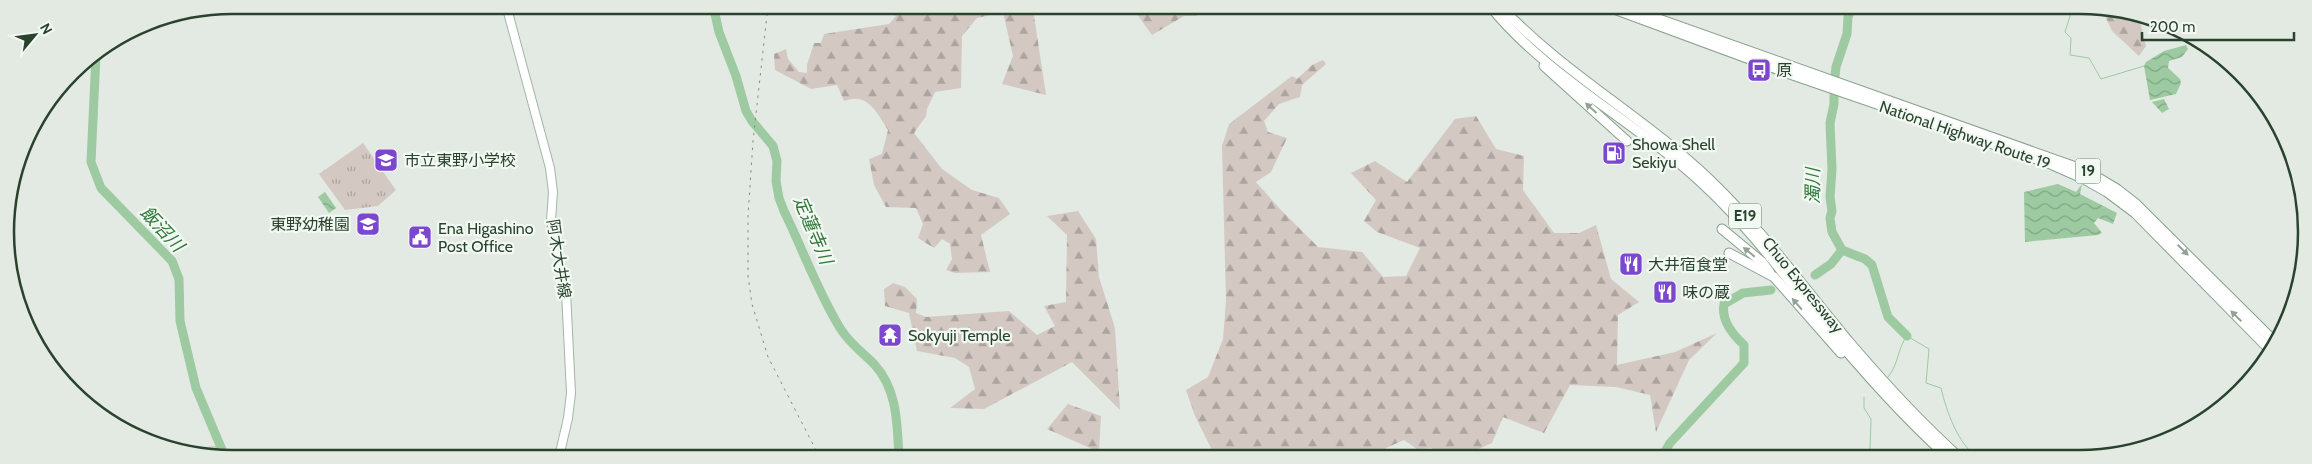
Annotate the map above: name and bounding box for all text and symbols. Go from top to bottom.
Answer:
north arrow [10,10,60,60]
scale bar [2142,10,2294,42]
text: 200 m [2150,18,2195,36]
text: N [36,20,57,37]
bus stop icon: 原 [1746,57,1772,83]
place label: 原 [1776,61,1792,80]
street label: National Highway Route 19 [1877,97,2053,173]
one-way arrow [1585,103,1598,114]
place label: Showa Shell Sekiyu [1632,135,1715,172]
fuel station icon: Showa Shell Sekiyu [1601,140,1627,166]
school or university icon: 市立東野小学校 [373,147,399,173]
place label: 市立東野小学校 [404,151,516,170]
road number: 19 [2076,158,2100,184]
water label: 濁川 [1802,166,1824,204]
water label: 定蓮寺川 [789,193,838,269]
water label: 飯沼川 [136,202,190,258]
road number: E19 [1729,204,1761,228]
school or university icon: 東野幼稚園 [355,211,381,237]
place label: 東野幼稚園 [270,215,350,234]
street label: 阿木大井線 [543,218,575,300]
place label: Ena Higashino Post Office [438,219,534,256]
public building icon: Ena Higashino Post Office [407,224,433,250]
street label: Chuo Expressway [1759,233,1847,337]
one-way arrow [2177,244,2189,256]
one-way arrow [1743,246,1756,257]
restaurant icon: 大井宿食堂 [1618,251,1644,277]
place label: 大井宿食堂 [1648,255,1728,274]
restaurant icon: 味の蔵 [1652,279,1678,305]
place label: 味の蔵 [1682,283,1730,302]
one-way arrow [1791,298,1803,310]
one-way arrow [2230,310,2242,322]
temple icon: Sokyuji Temple [877,322,903,348]
place label: Sokyuji Temple [908,326,1010,345]

